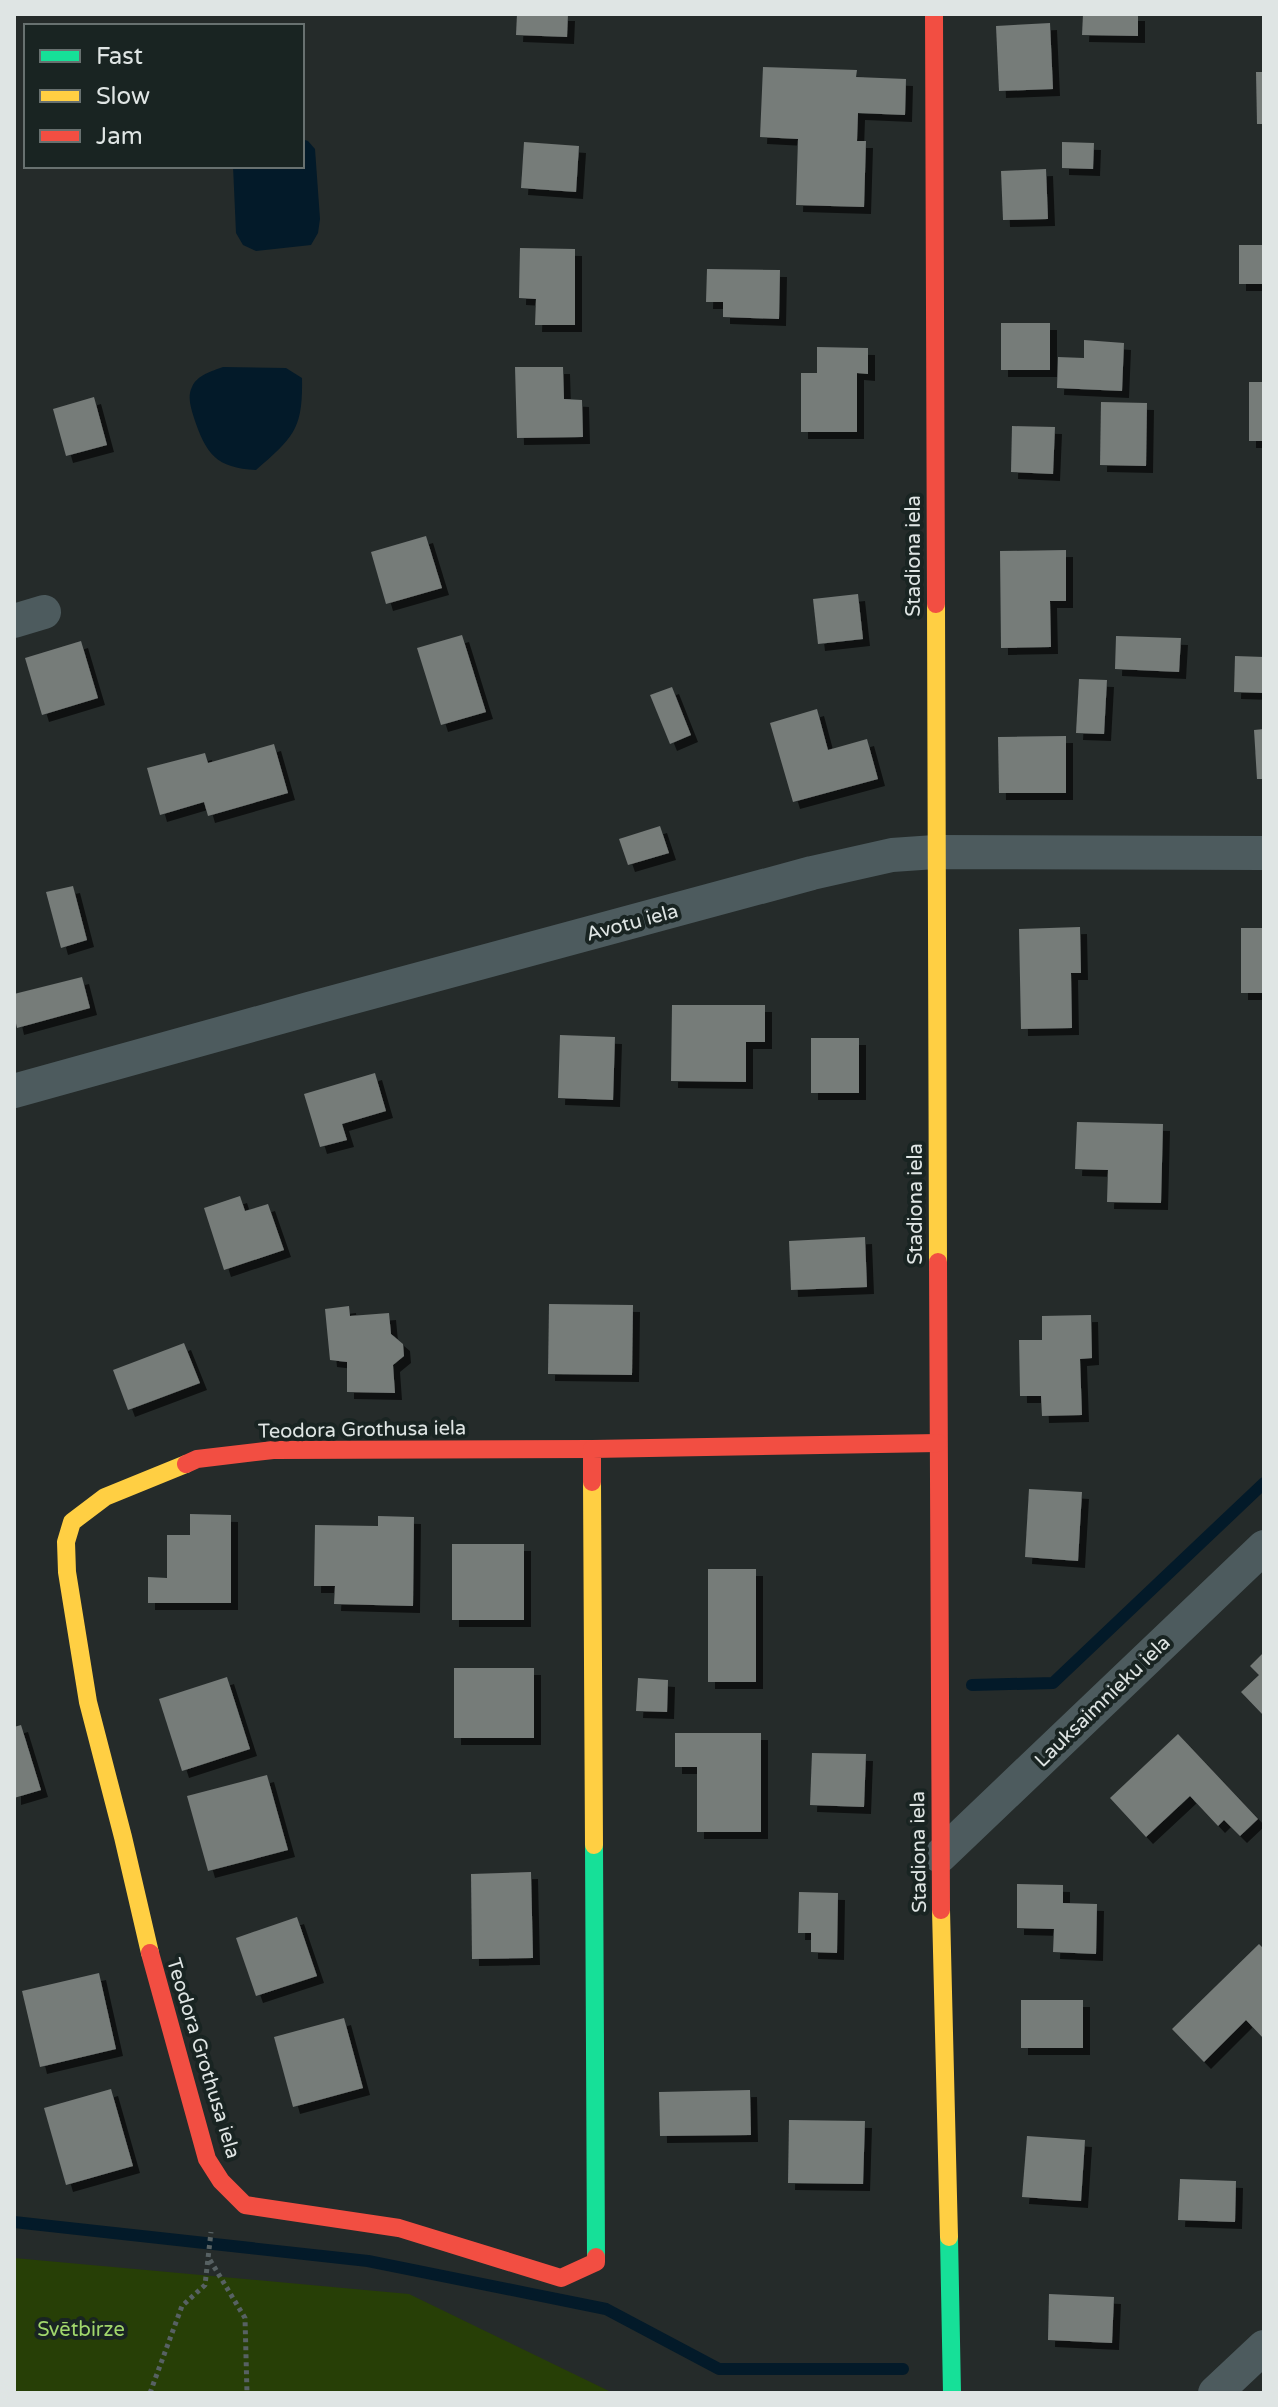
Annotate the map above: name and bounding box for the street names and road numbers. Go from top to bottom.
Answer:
street label: Stadiona iela [902,495,926,617]
street label: Avotu iela [584,899,681,947]
street label: Stadiona iela [904,1143,928,1265]
street label: Teodora Grothusa iela [258,1416,466,1444]
street label: Lauksaimnieku iela [1030,1631,1175,1773]
street label: Stadiona iela [906,1791,932,1913]
street label: Teodora Grothusa iela [161,1955,245,2161]

